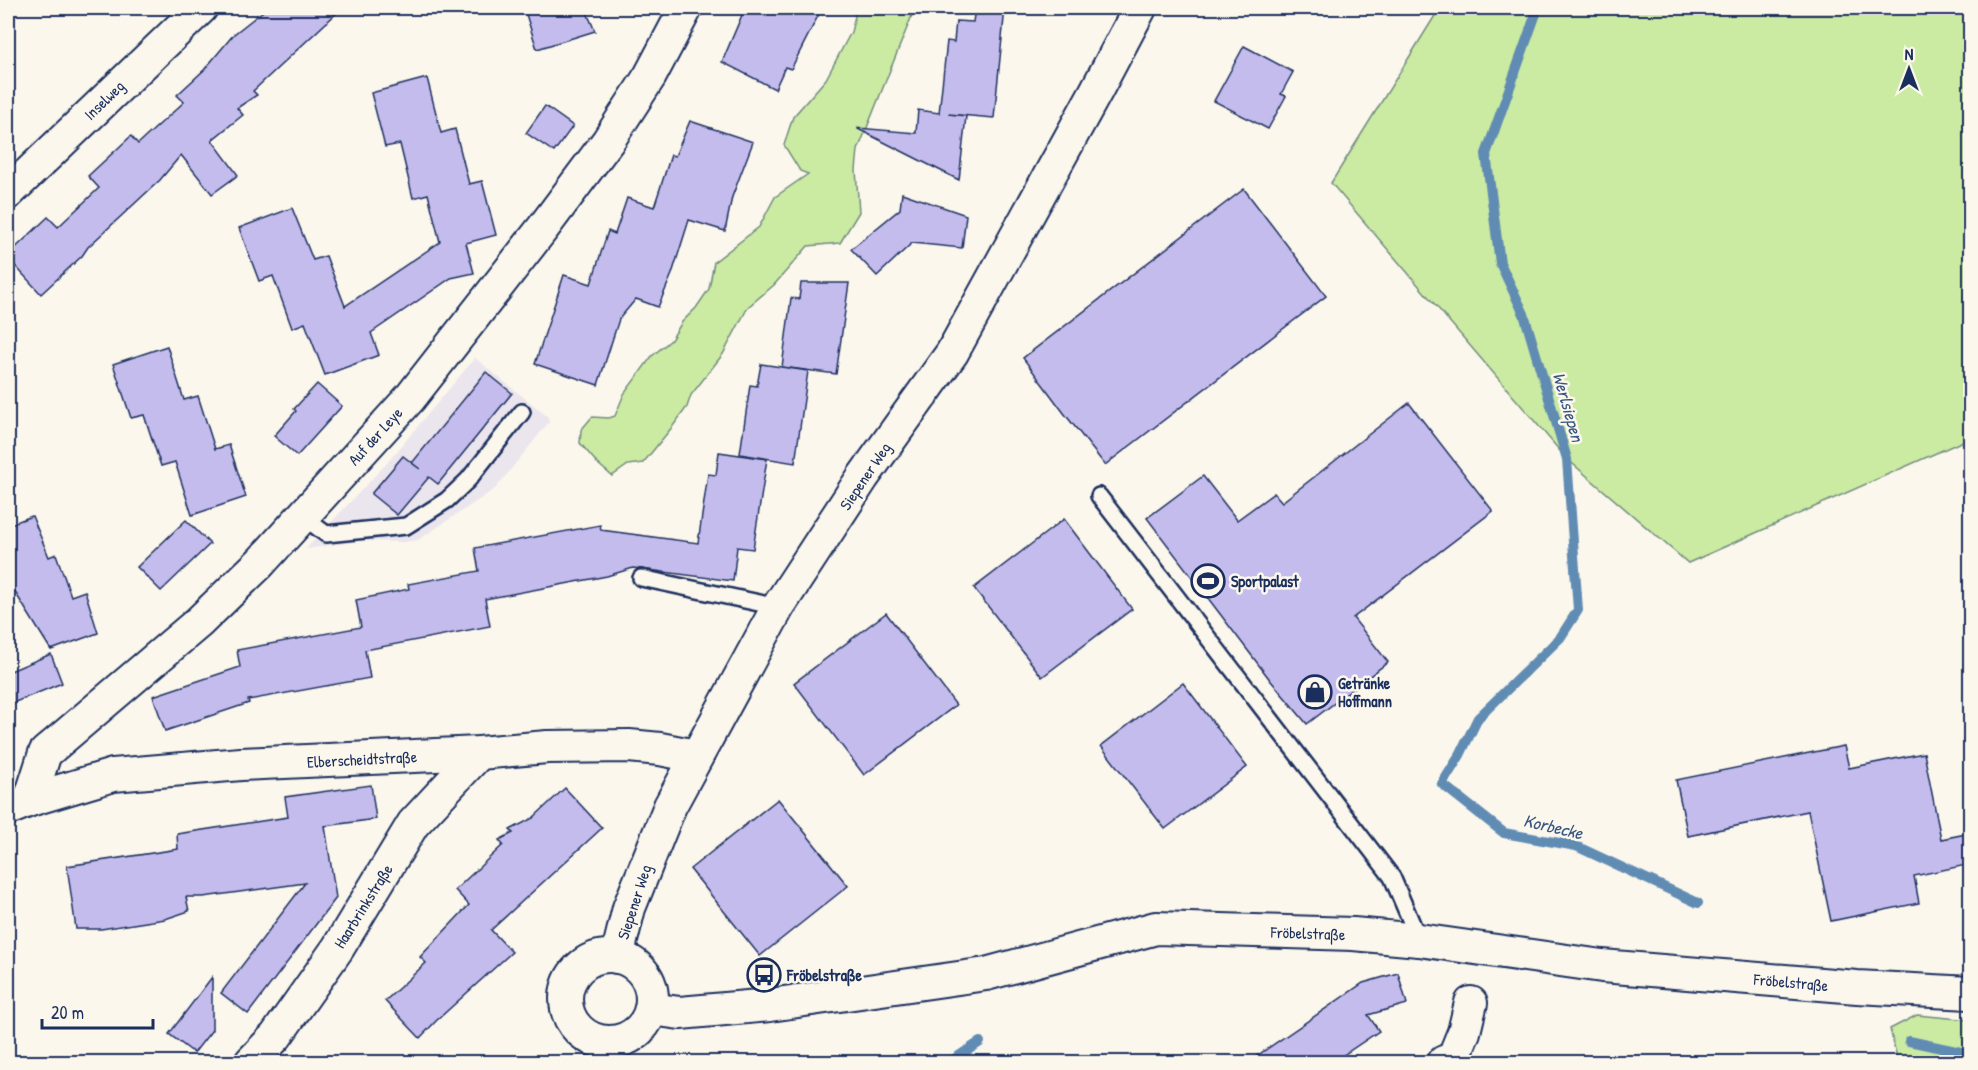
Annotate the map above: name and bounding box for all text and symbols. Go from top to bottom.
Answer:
north arrow [1879,39,1939,99]
text: N [1905,43,1914,65]
street label: Inselweg [79,75,129,125]
water label: Werlsiepen [1547,369,1591,446]
street label: Auf der Leye [343,402,408,470]
street label: Siepener Weg [834,438,896,514]
sports icon: Sportpalast [1190,563,1226,599]
place label: Sportpalast [1231,570,1299,593]
place label: Getränke Hoffmann [1338,672,1392,712]
shop icon: Getränke Hoffmann [1297,674,1333,710]
street label: Elberscheidtstraße [306,745,418,773]
water label: Korbecke [1521,808,1586,846]
street label: Haarbrinkstraße [328,859,398,952]
street label: Siepener Weg [612,862,656,942]
street label: Fröbelstraße [1269,921,1346,945]
bus stop icon: Fröbelstraße [746,957,782,993]
place label: Fröbelstraße [786,964,862,987]
street label: Fröbelstraße [1752,968,1830,996]
scale bar [42,992,153,1030]
text: 20 m [51,1000,84,1025]

